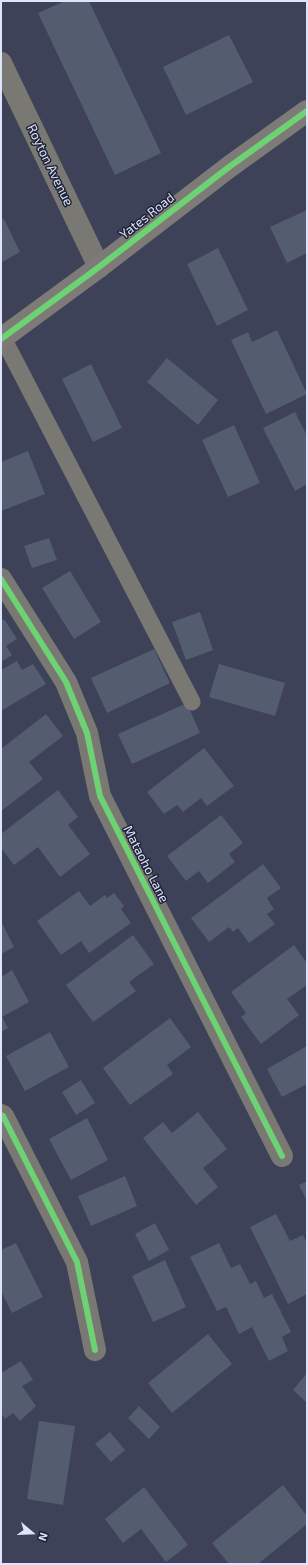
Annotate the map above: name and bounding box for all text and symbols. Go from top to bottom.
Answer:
street label: Royton Avenue [24,122,76,208]
street label: Yates Road [117,190,177,242]
street label: Mataoho Lane [120,823,172,905]
north arrow [12,1513,52,1553]
text: N [36,1531,51,1543]

